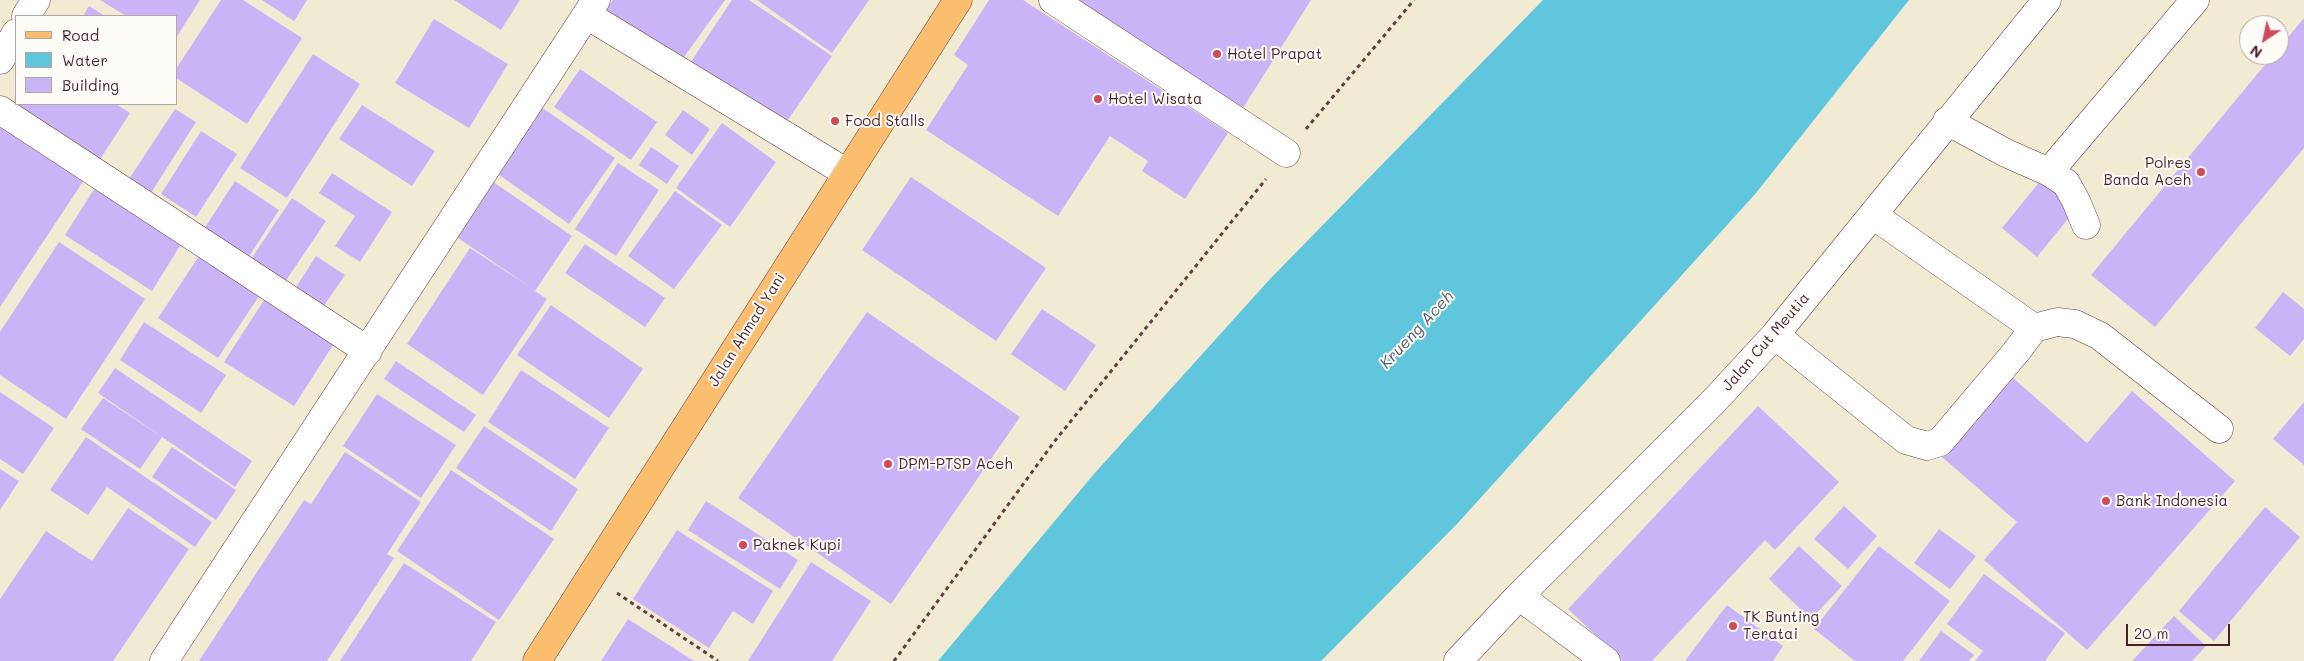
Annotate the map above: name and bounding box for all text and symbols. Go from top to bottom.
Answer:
legend [15,15,178,105]
north arrow [2239,15,2289,65]
text: Road [62,25,99,45]
text: N [2246,41,2266,63]
place label: Hotel Prapat [1227,45,1322,63]
marker: Hotel Prapat [1211,48,1223,60]
text: Water [62,50,108,70]
text: Building [62,75,119,95]
place label: Hotel Wisata [1108,90,1202,108]
marker: Hotel Wisata [1092,93,1104,105]
place label: Food Stalls [845,112,925,130]
marker: Food Stalls [829,115,841,127]
place label: Polres Banda Aceh [2103,154,2191,189]
marker: Polres Banda Aceh [2195,166,2207,178]
street label: Jalan Ahmad Yani [705,270,789,390]
water label: Krueng Aceh [1376,287,1458,373]
street label: Jalan Cut Meutia [1719,289,1813,395]
place label: DPM-PTSP Aceh [898,455,1013,473]
marker: DPM-PTSP Aceh [882,458,894,470]
place label: Bank Indonesia [2116,492,2228,510]
marker: Bank Indonesia [2100,495,2112,507]
place label: Paknek Kupi [753,536,841,554]
marker: Paknek Kupi [737,539,749,551]
place label: TK Bunting Teratai [1743,608,1819,643]
scale bar [2129,614,2233,646]
marker: TK Bunting Teratai [1727,620,1739,632]
text: 20 m [2134,623,2168,643]

